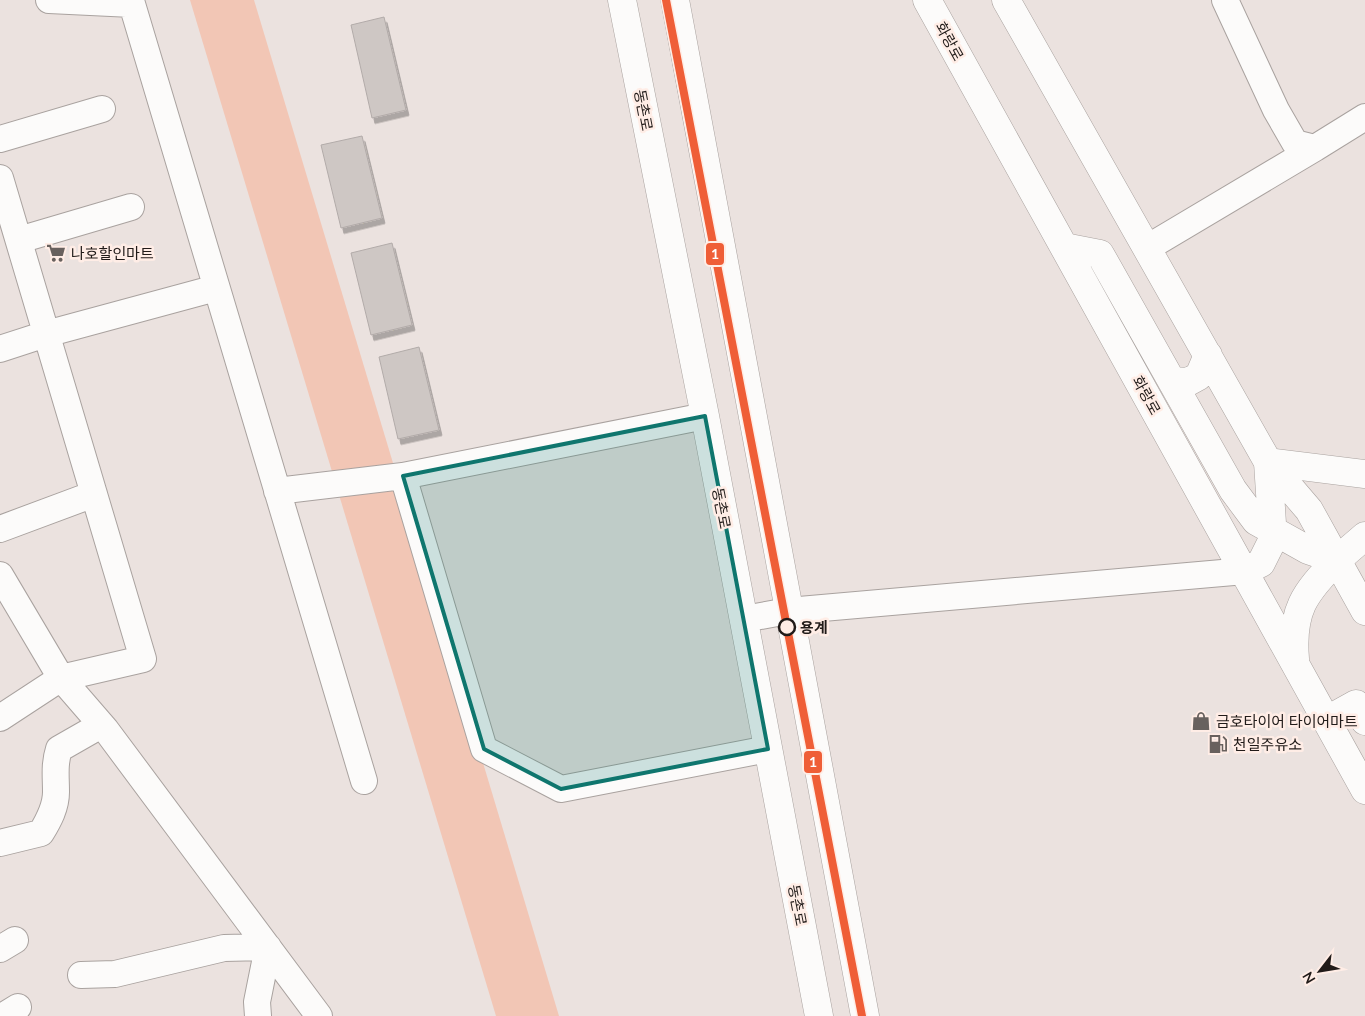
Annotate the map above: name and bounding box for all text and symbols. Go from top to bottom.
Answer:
street label: 화랑로 [932,19,968,63]
street label: 동촌로 [631,88,657,132]
supermarket icon: 나호할인마트 [45,242,67,264]
line badge: 1 [705,242,725,266]
place label: 나호할인마트 [71,244,154,262]
text: 1 [711,245,719,262]
street label: 화랑로 [1129,373,1165,417]
street label: 동촌로 [709,486,735,530]
marker: 용계 [778,618,796,636]
place label: 용계 [800,618,828,636]
shop icon: 금호타이어 타이어마트 [1190,710,1212,732]
place label: 금호타이어 타이어마트 [1216,712,1358,730]
fuel station icon: 천일주유소 [1207,733,1229,755]
place label: 천일주유소 [1233,735,1302,753]
line badge: 1 [803,750,823,774]
text: 1 [809,753,817,770]
street label: 동촌로 [785,883,811,927]
north arrow [1295,946,1345,996]
text: N [1298,969,1318,987]

